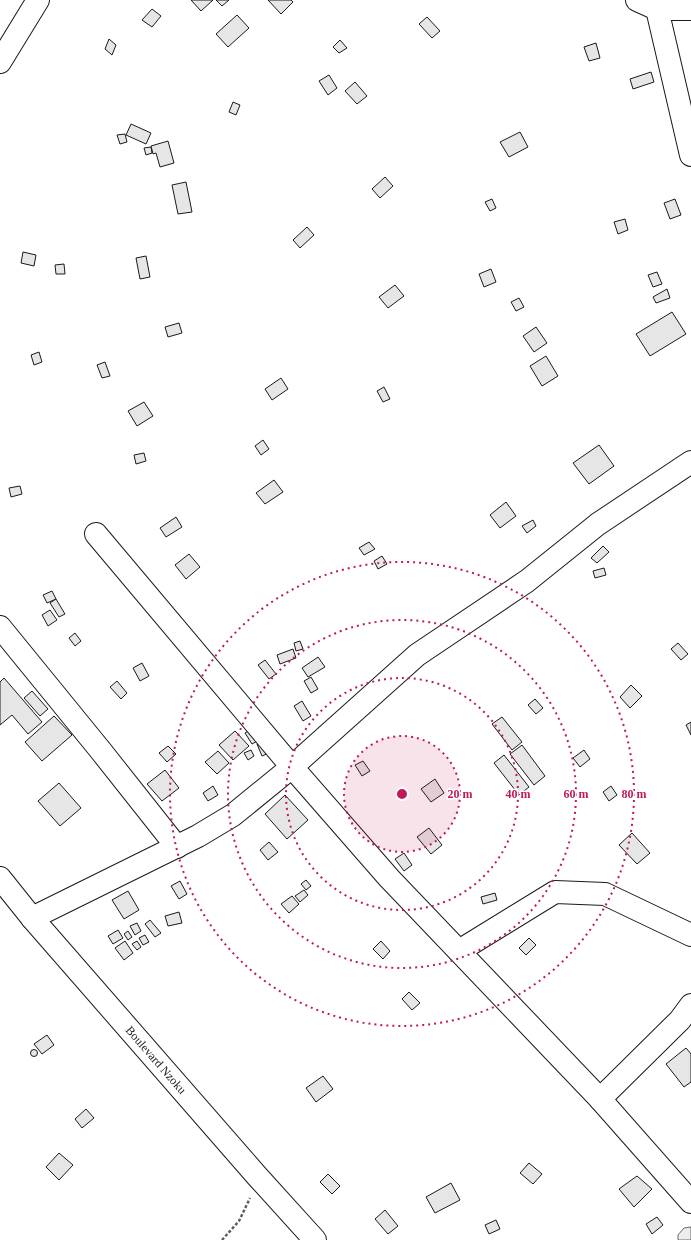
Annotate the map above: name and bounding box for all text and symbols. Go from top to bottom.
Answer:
centre of rings [395,787,409,801]
text: 20 m [448,787,473,801]
text: 40 m [506,787,531,801]
text: 60 m [564,787,589,801]
text: 80 m [622,787,647,801]
street label: Boulevard Nzoku [123,1023,189,1097]

